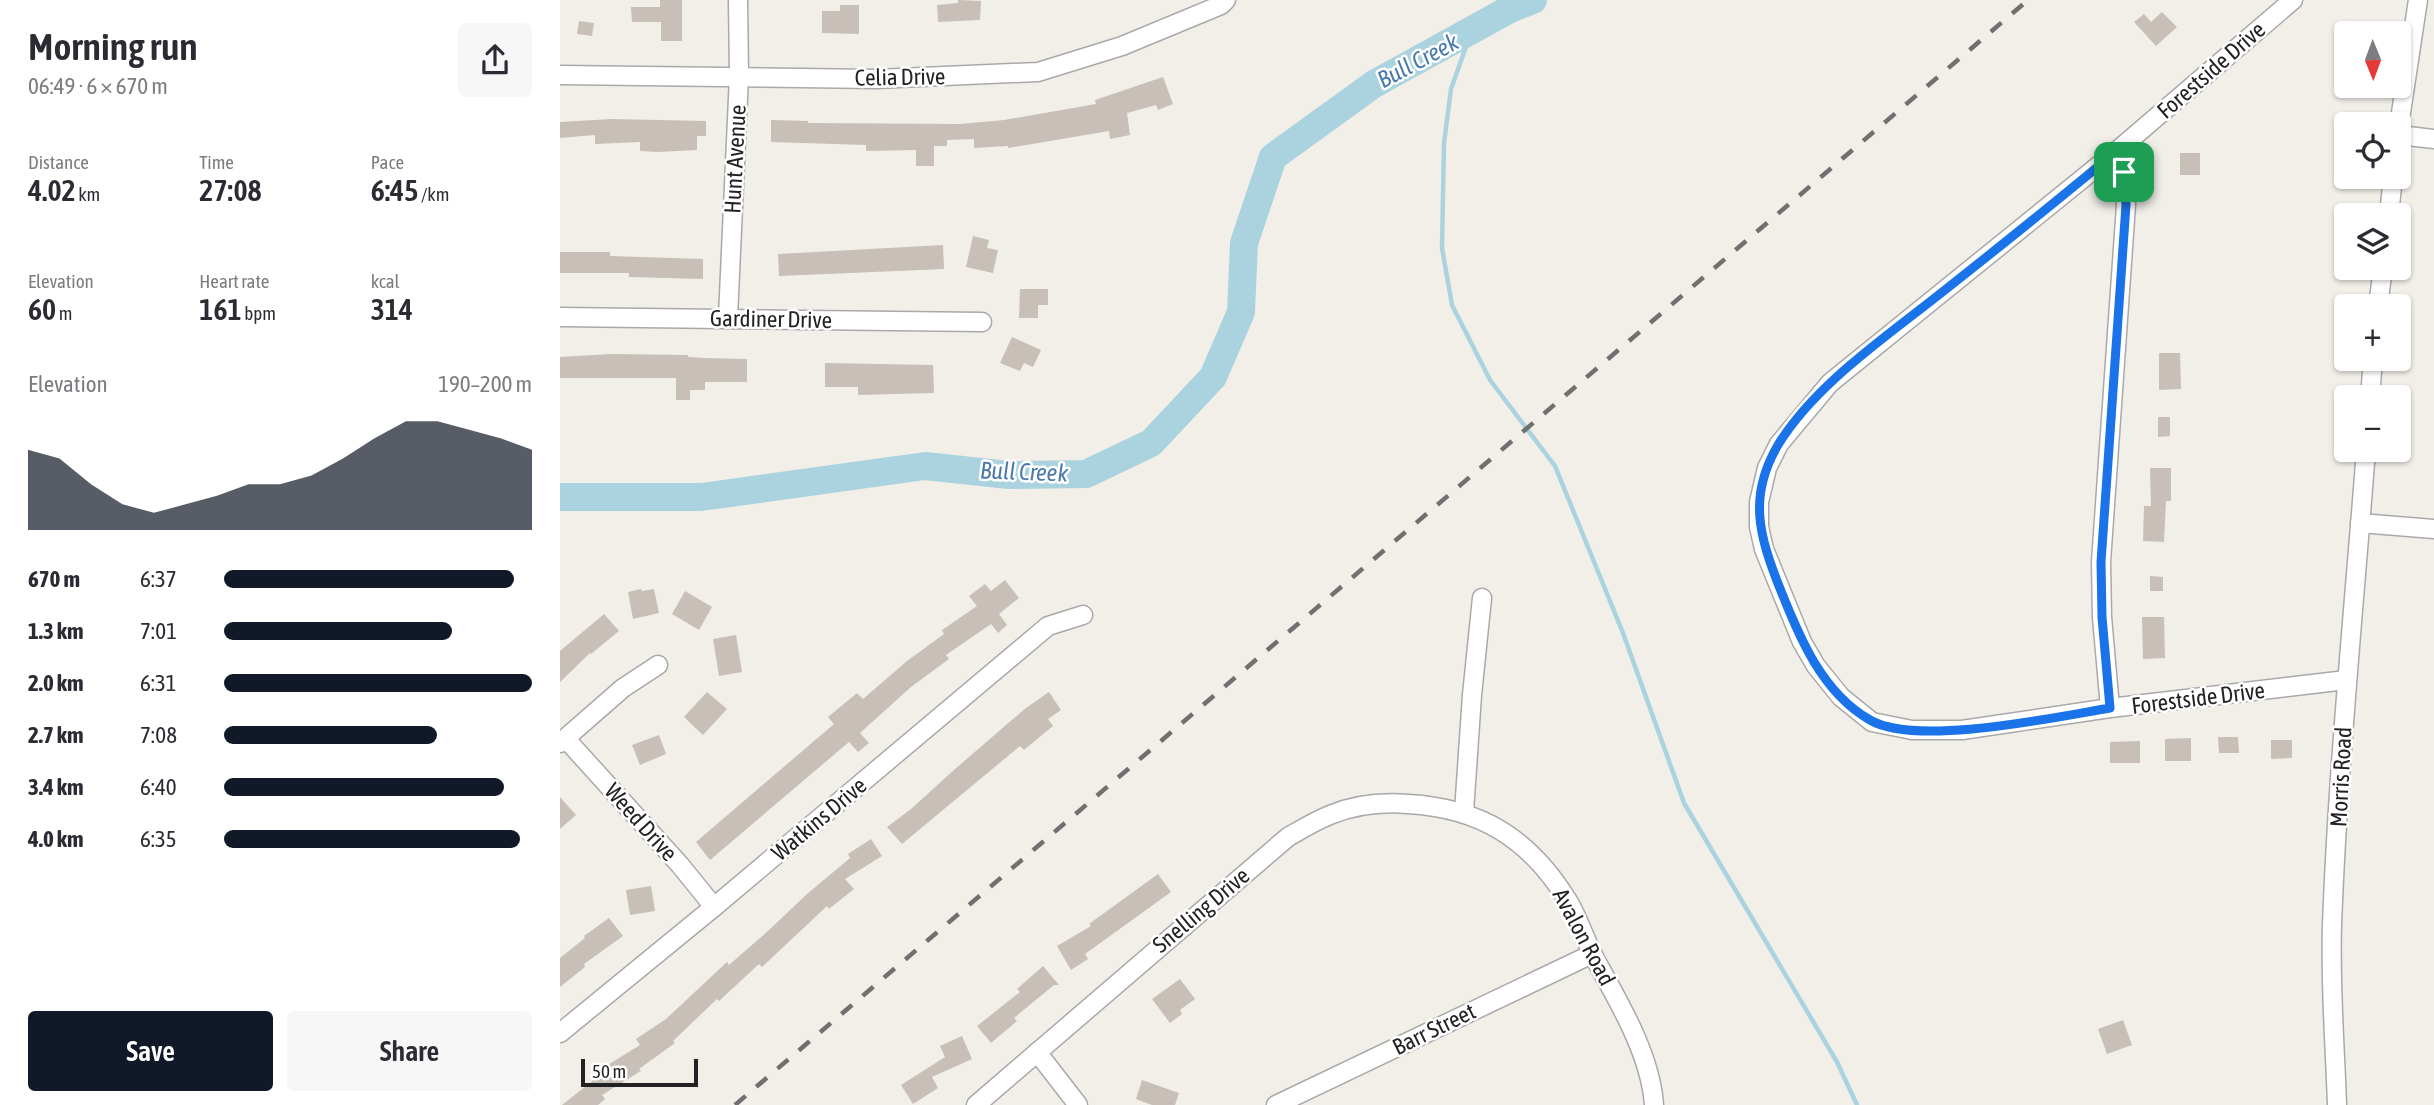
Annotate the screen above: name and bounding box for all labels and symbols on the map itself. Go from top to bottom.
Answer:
street label: Forestside Drive [2152,16,2270,124]
north arrow [2334,21,2412,98]
water label: Bull Creek [1373,28,1463,93]
street label: Celia Drive [854,63,946,91]
street label: Hunt Avenue [719,104,751,214]
pin [2094,142,2154,202]
street label: Gardiner Drive [710,305,832,333]
water label: Bull Creek [980,456,1069,487]
street label: Forestside Drive [2130,677,2266,719]
street label: Morris Road [2325,726,2357,828]
street label: Watkins Drive [767,772,871,866]
street label: Weed Drive [599,778,683,866]
street label: Snelling Drive [1148,862,1254,958]
street label: Avalon Road [1548,884,1620,990]
street label: Barr Street [1388,998,1480,1060]
scale bar [581,1056,698,1088]

